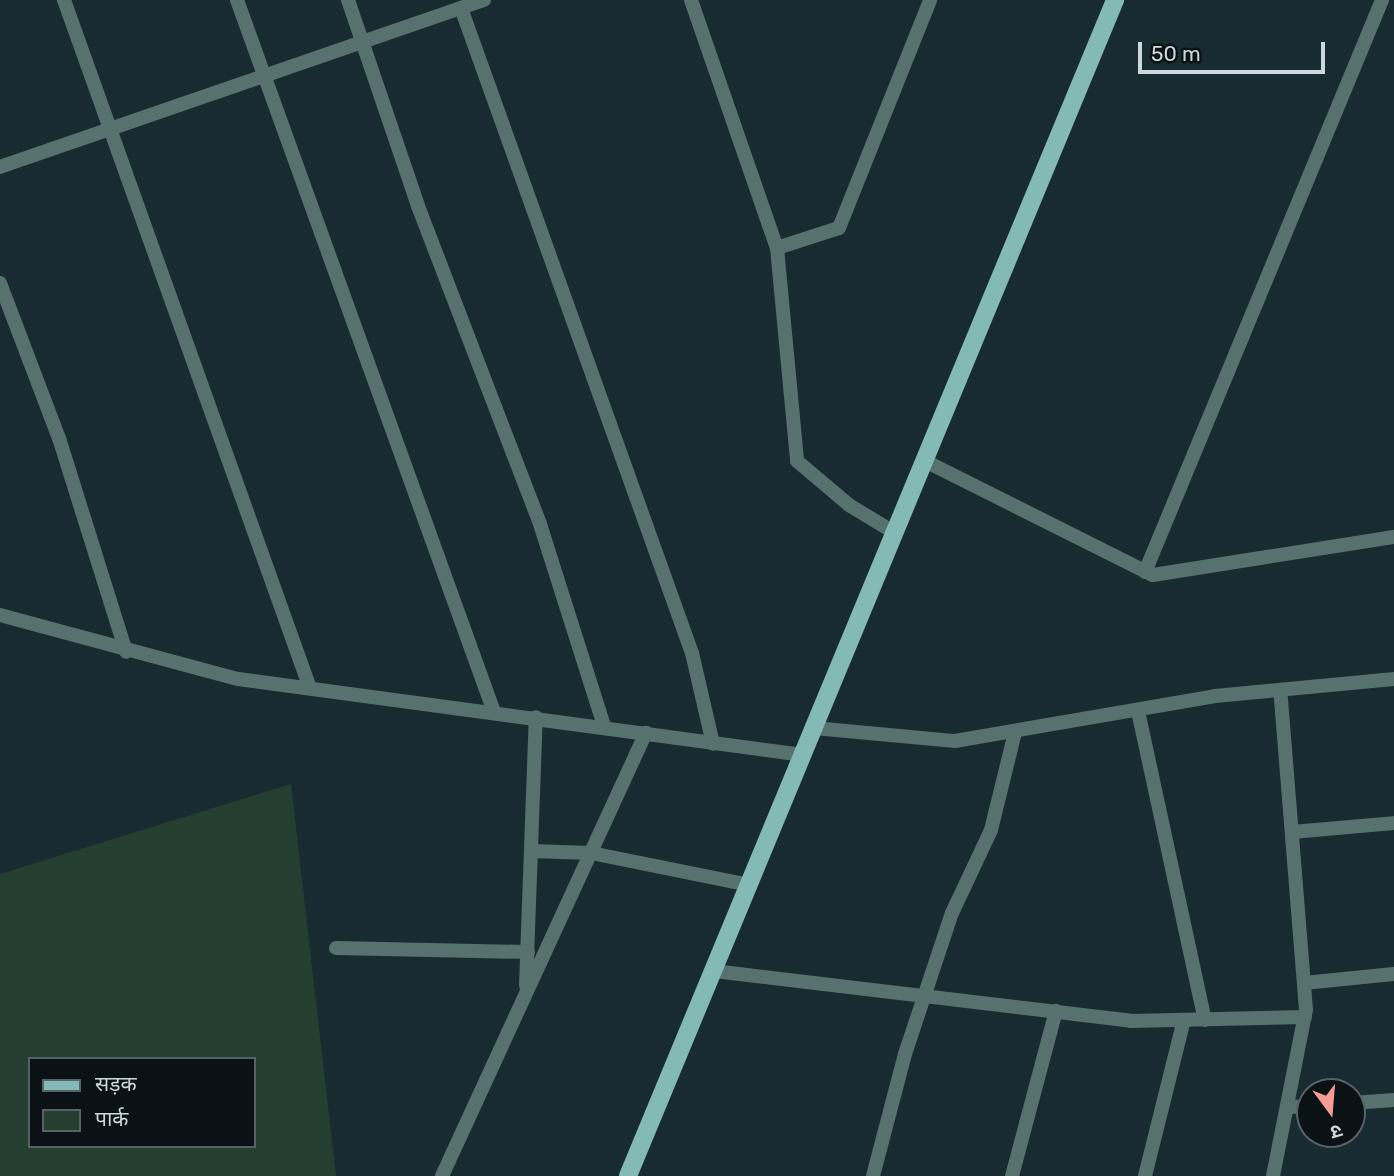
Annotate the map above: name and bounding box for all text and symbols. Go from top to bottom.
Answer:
scale bar [1142,28,1329,72]
text: 50 m [1151,41,1201,66]
legend [28,1057,256,1148]
text: सड़क [95,1071,137,1096]
north arrow [1296,1078,1366,1148]
text: पार्क [95,1106,129,1131]
text: उ [1328,1119,1345,1144]

